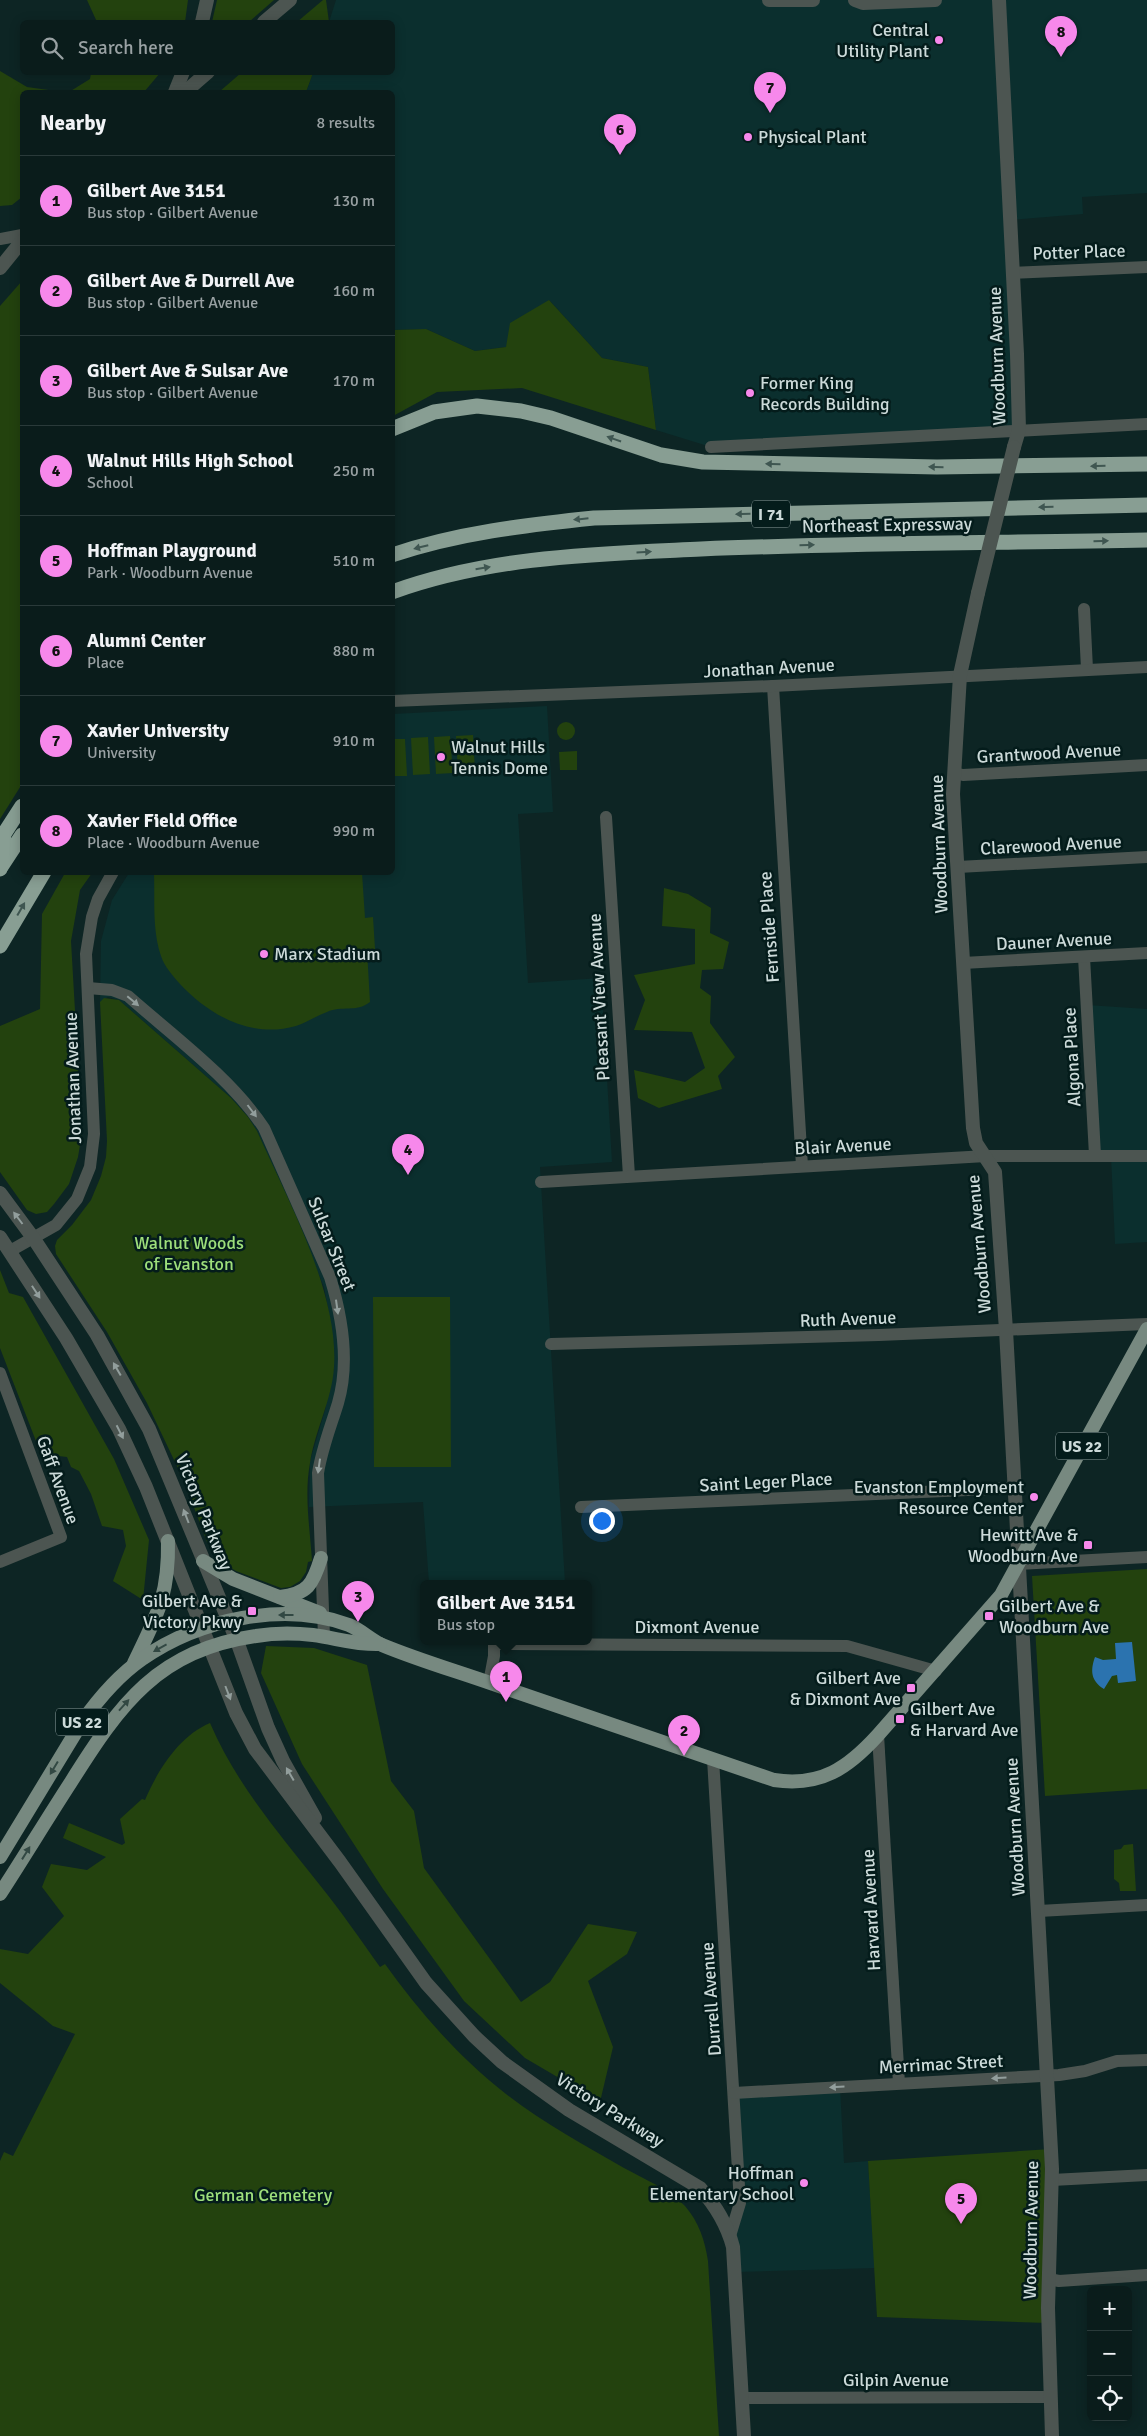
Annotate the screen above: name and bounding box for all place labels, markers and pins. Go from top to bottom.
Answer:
pin: 8 [1045,16,1077,57]
place label: Central Utility Plant [836,19,929,62]
marker: Central Utility Plant [933,34,945,46]
pin: 7 [754,72,786,113]
pin: 6 [604,114,636,155]
place label: Physical Plant [758,126,867,148]
marker: Physical Plant [742,131,754,143]
place label: Former King Records Building [760,372,890,415]
marker: Former King Records Building [744,387,756,399]
place label: Walnut Hills Tennis Dome [451,736,548,779]
marker: Walnut Hills Tennis Dome [435,751,447,763]
place label: Marx Stadium [274,943,381,965]
marker: Marx Stadium [258,948,270,960]
pin: 4 [392,1134,424,1175]
place label: Evanston Employment Resource Center [854,1476,1024,1519]
marker: Evanston Employment Resource Center [1028,1491,1040,1503]
place label: Hewitt Ave & Woodburn Ave [968,1524,1078,1567]
marker: Hewitt Ave & Woodburn Ave [1082,1539,1094,1551]
pin: 3 [342,1581,374,1622]
place label: Gilbert Ave & Victory Pkwy [142,1590,243,1633]
place label: Gilbert Ave & Woodburn Ave [999,1595,1109,1638]
marker: Gilbert Ave & Victory Pkwy [246,1605,258,1617]
marker: Gilbert Ave & Woodburn Ave [983,1610,995,1622]
pin: 1 [490,1661,522,1702]
place label: Gilbert Ave & Dixmont Ave [790,1667,901,1710]
marker: Gilbert Ave & Dixmont Ave [905,1682,917,1694]
place label: Gilbert Ave & Harvard Ave [910,1698,1019,1741]
marker: Gilbert Ave & Harvard Ave [894,1713,906,1725]
pin: 2 [668,1715,700,1756]
place label: Hoffman Elementary School [649,2162,794,2205]
marker: Hoffman Elementary School [798,2177,810,2189]
pin: 5 [945,2183,977,2224]

